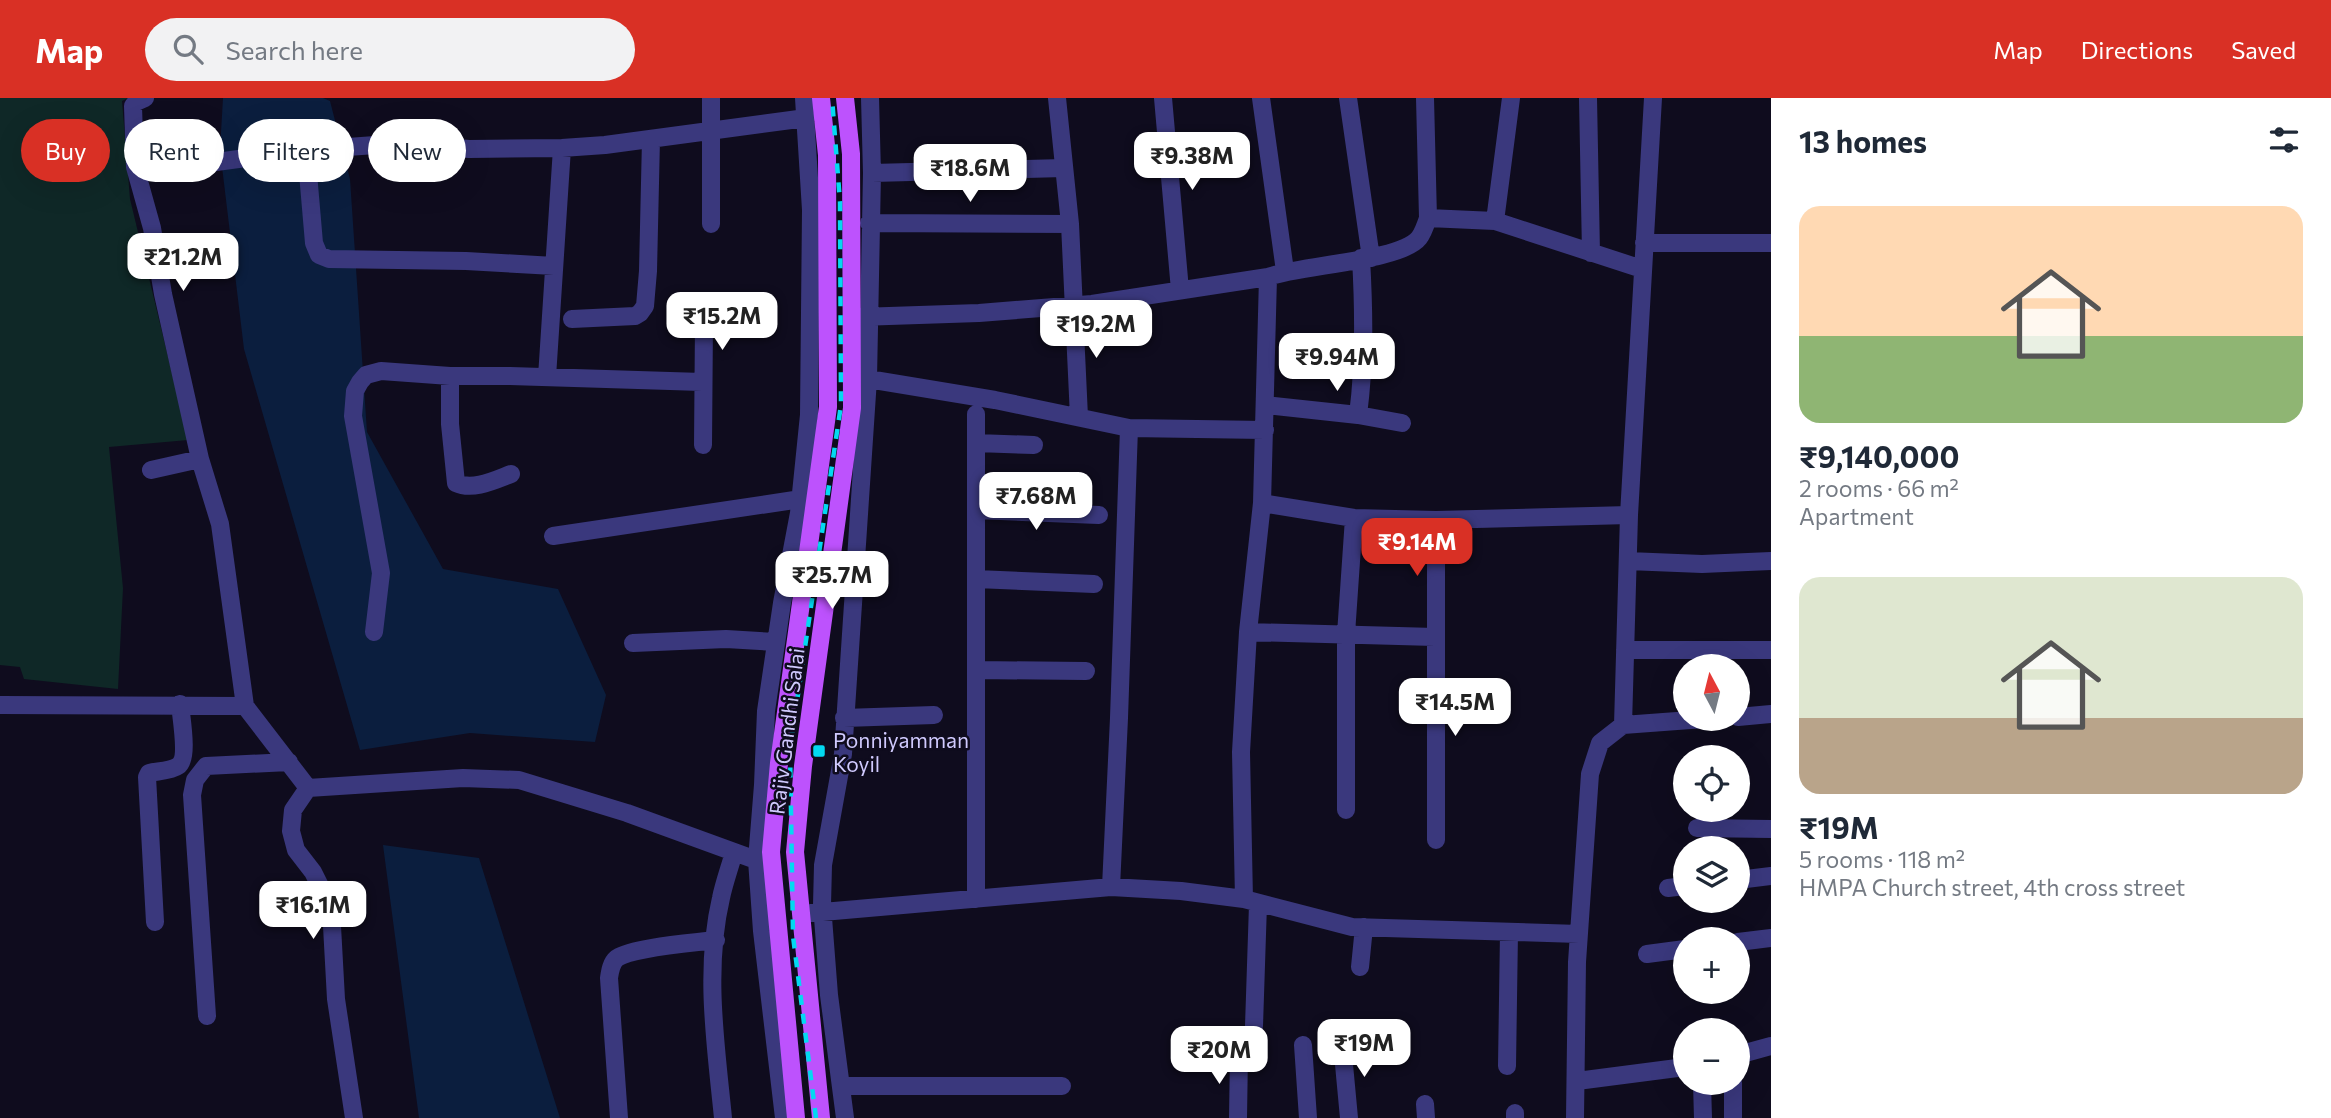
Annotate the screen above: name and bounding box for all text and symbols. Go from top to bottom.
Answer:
search box [145,18,635,81]
text: Map [35,29,103,70]
icon: search [169,30,207,68]
text: Search here [225,34,363,65]
text: Map [1993,35,2043,64]
text: Directions [2081,35,2193,64]
text: Saved [2231,35,2296,64]
chip: Buy [21,119,110,182]
chip: Rent [124,119,224,182]
chip: Filters [238,119,354,182]
chip: New [368,119,466,182]
icon: filters [2265,121,2303,159]
text: 13 homes [1799,122,1927,159]
pin: ₹9.38M [1135,132,1249,192]
text: ₹9.38M [1150,141,1234,169]
pin: ₹18.6M [913,144,1027,204]
text: ₹18.6M [930,153,1010,181]
pin: ₹21.2M [126,234,240,293]
text: ₹21.2M [143,242,223,270]
icon: home [1988,251,2114,377]
pin: ₹15.2M [665,292,779,352]
pin: ₹19.2M [1039,300,1153,360]
text: ₹15.2M [682,301,762,329]
text: ₹19.2M [1056,309,1136,337]
pin: ₹9.94M [1280,334,1394,393]
text: ₹9.94M [1295,342,1379,370]
text: ₹9,140,000 [1799,437,1959,474]
pin: ₹7.68M [979,472,1093,532]
text: 2 rooms · 66 m² [1799,474,1959,502]
text: ₹7.68M [995,481,1077,509]
text: Apartment [1799,502,1914,530]
pin: ₹9.14M [1360,518,1474,578]
text: ₹9.14M [1377,527,1457,555]
pin: ₹25.7M [775,552,889,611]
text: ₹25.7M [791,560,873,588]
icon: home [1988,622,2114,748]
street label: Rajiv Gandhi Salai [763,646,809,816]
north arrow [1673,654,1750,732]
map controls [1673,654,1750,1095]
pin: ₹14.5M [1398,678,1512,738]
text: ₹14.5M [1415,687,1495,715]
place label: Ponniyamman Koyil [833,727,969,776]
marker: Ponniyamman Koyil [811,743,827,759]
button: locate [1673,745,1750,822]
text: ₹19M [1799,808,1879,845]
button: layers [1673,836,1750,913]
text: 5 rooms · 118 m² [1799,845,1965,873]
text: HMPA Church street, 4th cross street [1799,873,2185,901]
pin: ₹16.1M [256,882,370,941]
text: ₹16.1M [275,890,351,918]
button: + [1673,927,1750,1004]
button: − [1673,1018,1750,1095]
pin: ₹19M [1323,1020,1405,1079]
pin: ₹20M [1178,1026,1260,1086]
text: ₹19M [1334,1028,1394,1056]
text: ₹20M [1187,1035,1251,1063]

